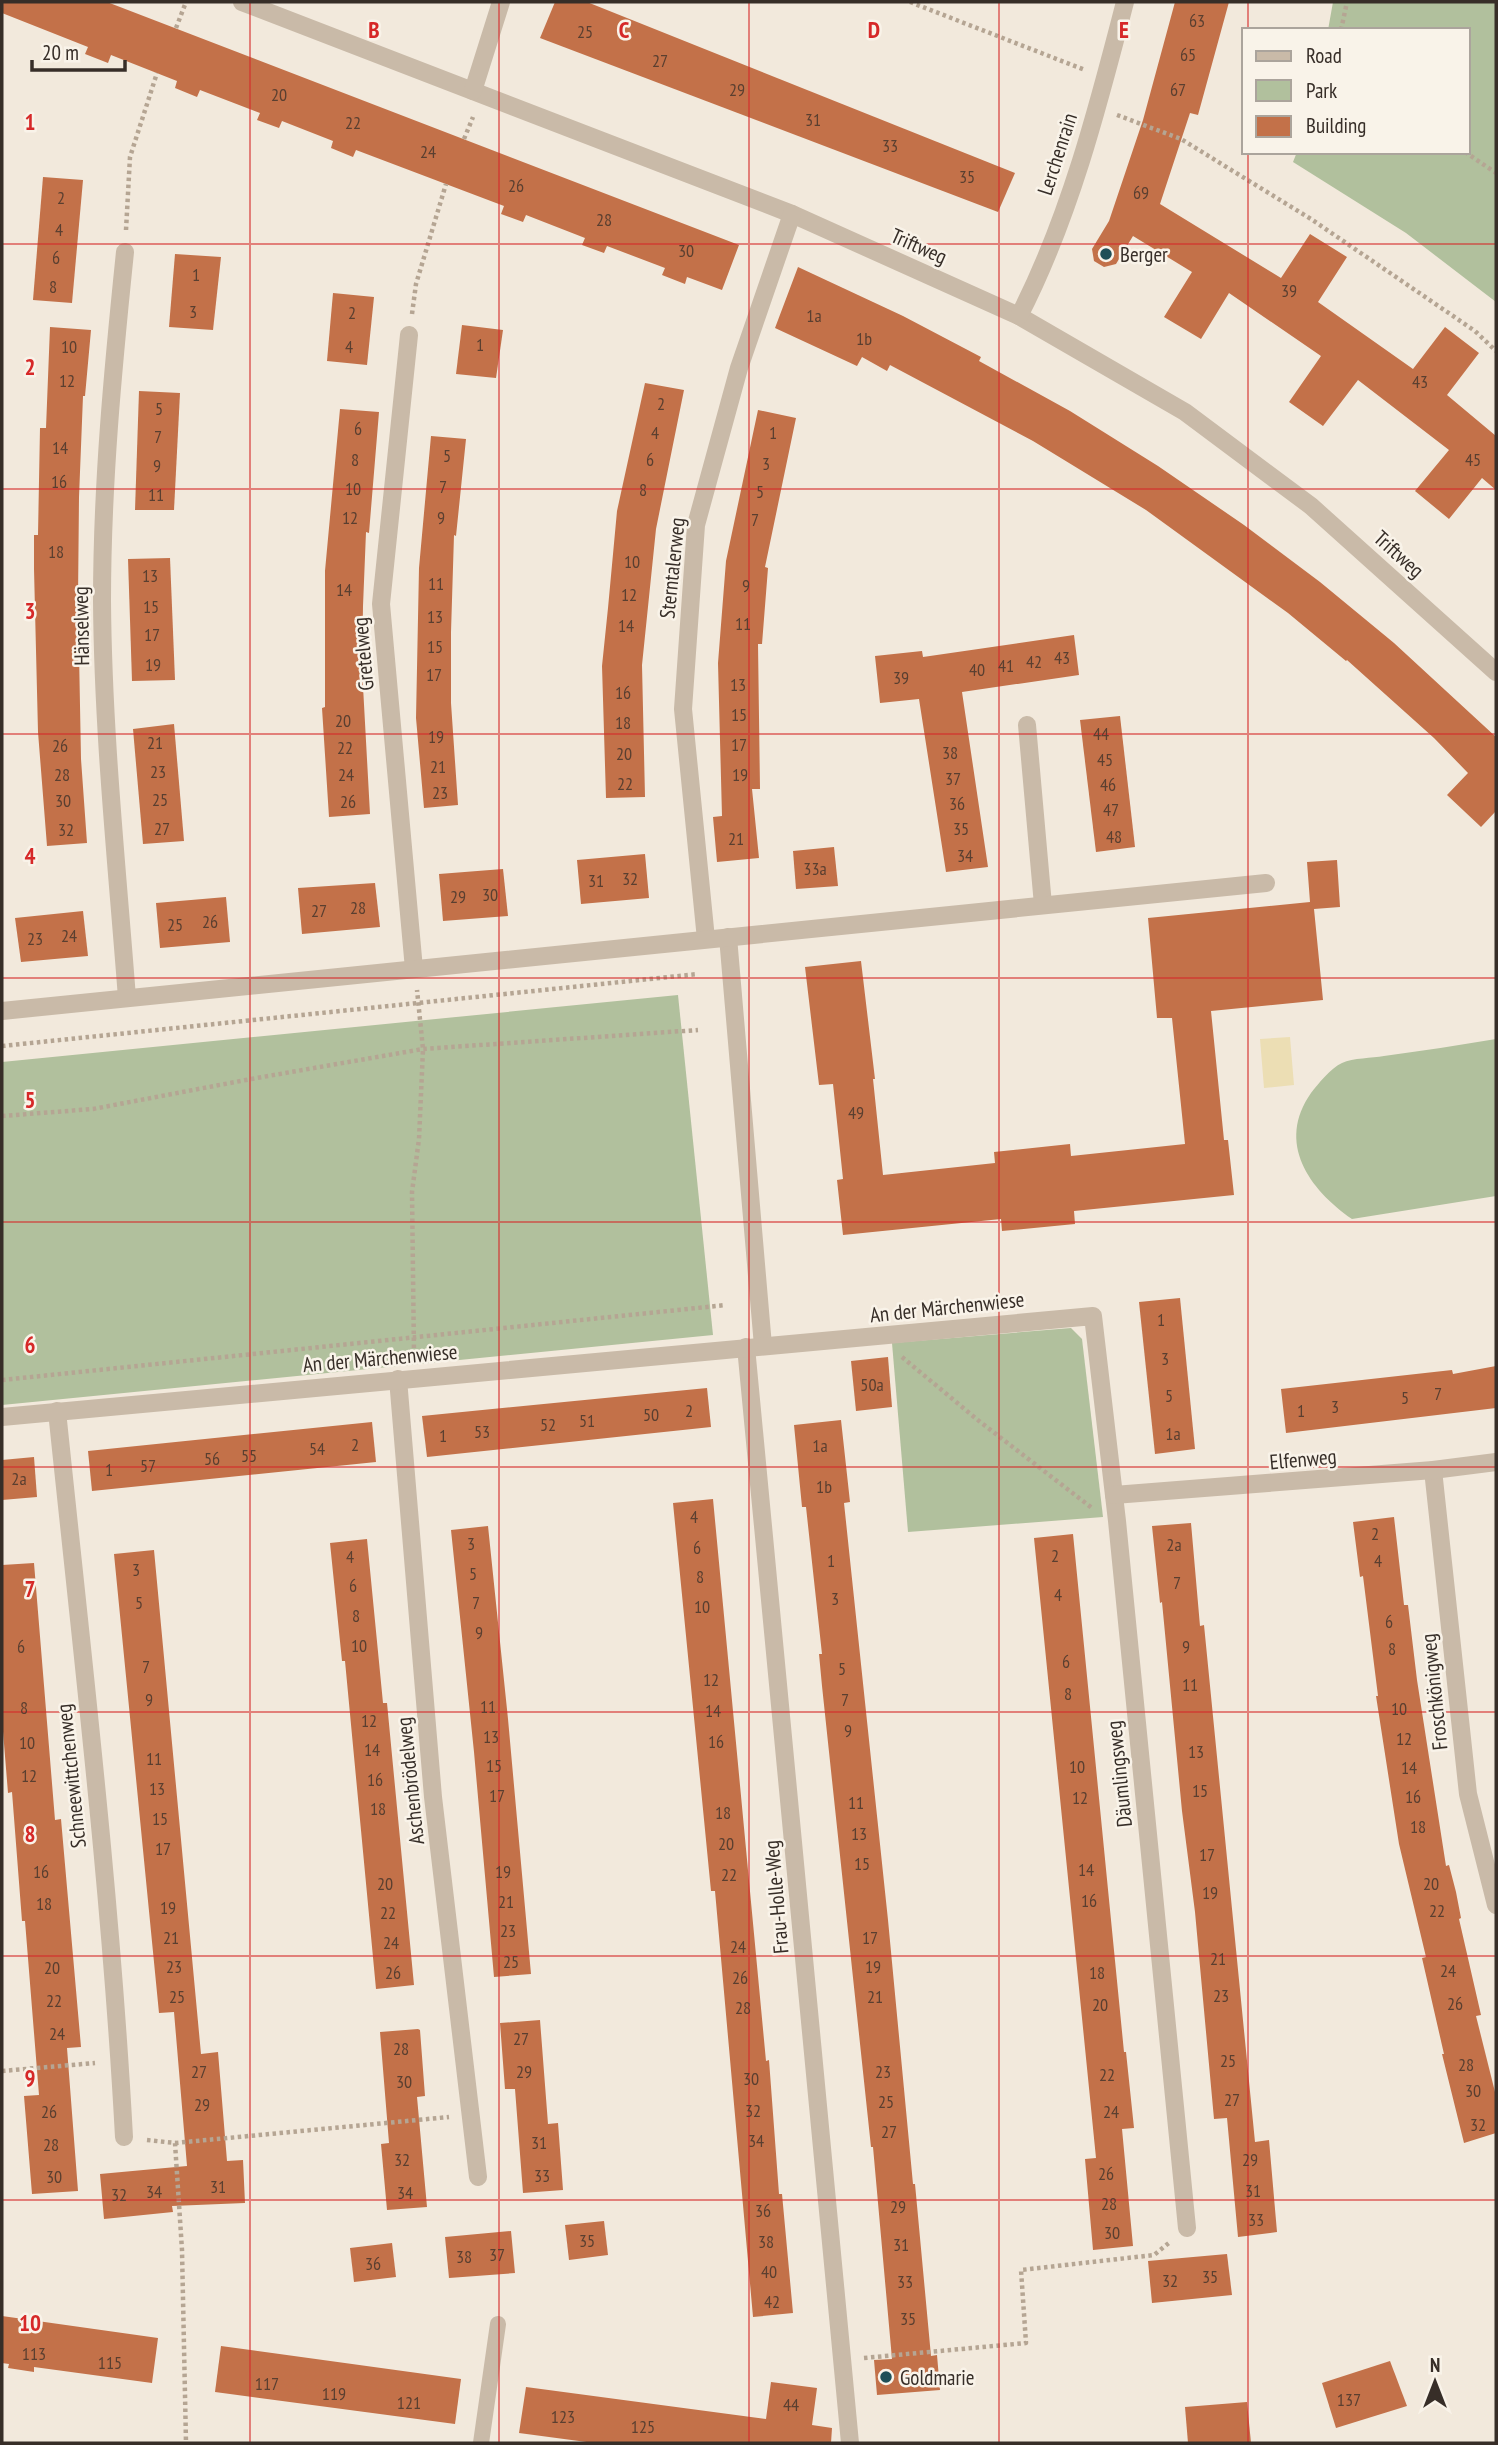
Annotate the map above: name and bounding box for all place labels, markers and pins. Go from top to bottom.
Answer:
place label: Berger [1120,241,1168,268]
marker: Berger [1098,246,1114,262]
place label: Goldmarie [900,2364,974,2391]
marker: Goldmarie [878,2369,894,2385]

